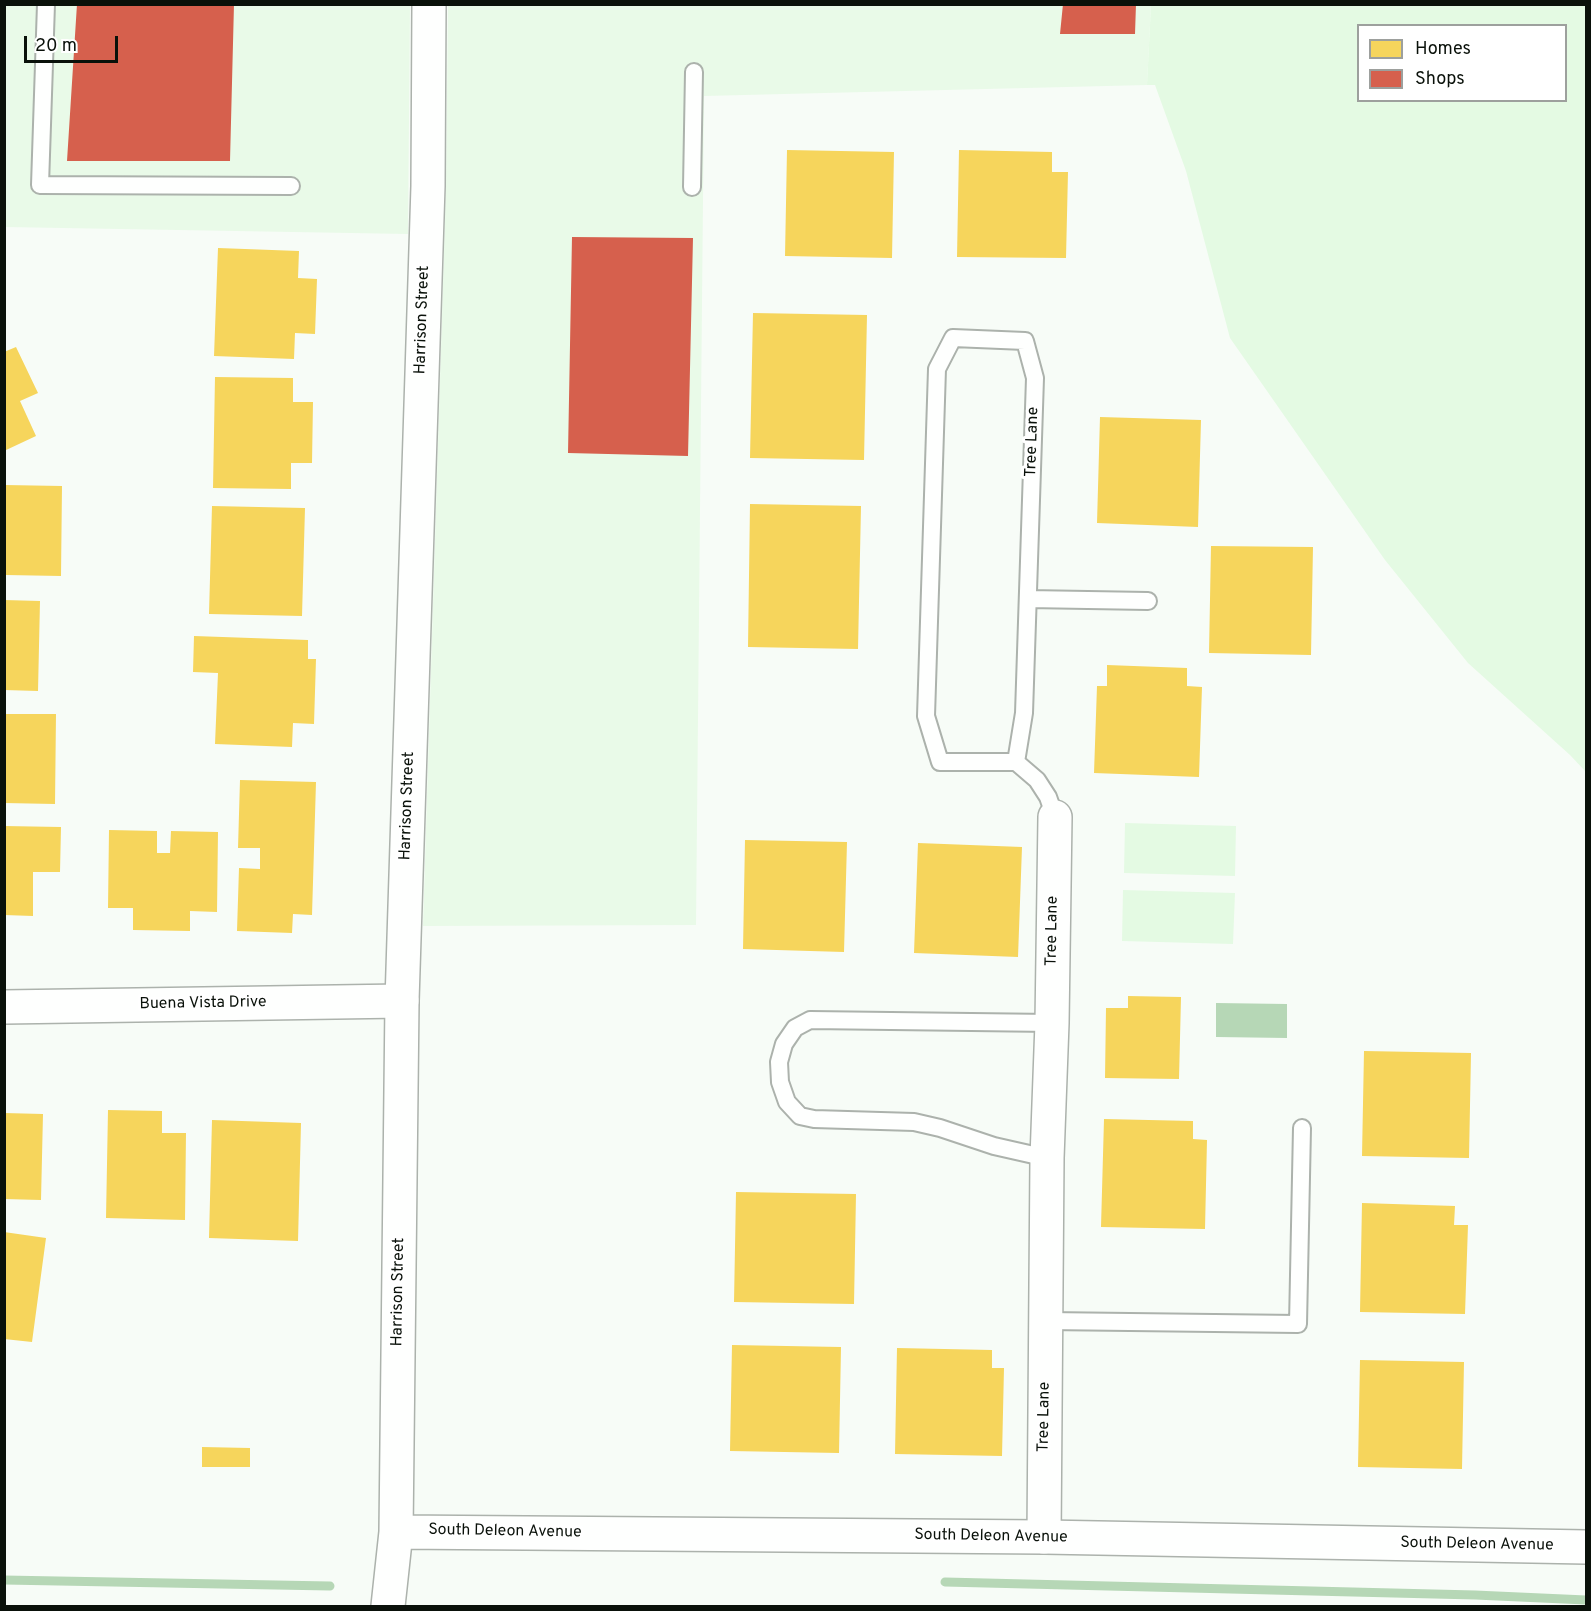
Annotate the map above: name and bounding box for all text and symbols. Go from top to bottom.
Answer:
scale bar [27,24,122,62]
legend [1357,24,1567,102]
text: 20 m [35,35,77,58]
text: Homes [1415,38,1471,61]
text: Shops [1415,68,1465,91]
street label: Harrison Street [412,265,434,375]
street label: Tree Lane [1022,406,1044,478]
street label: Harrison Street [397,751,419,861]
street label: Tree Lane [1043,896,1063,966]
street label: Buena Vista Drive [139,993,267,1015]
street label: Harrison Street [388,1237,410,1347]
street label: Tree Lane [1035,1382,1055,1452]
street label: South Deleon Avenue [428,1521,582,1543]
street label: South Deleon Avenue [914,1526,1068,1548]
street label: South Deleon Avenue [1400,1534,1554,1556]

